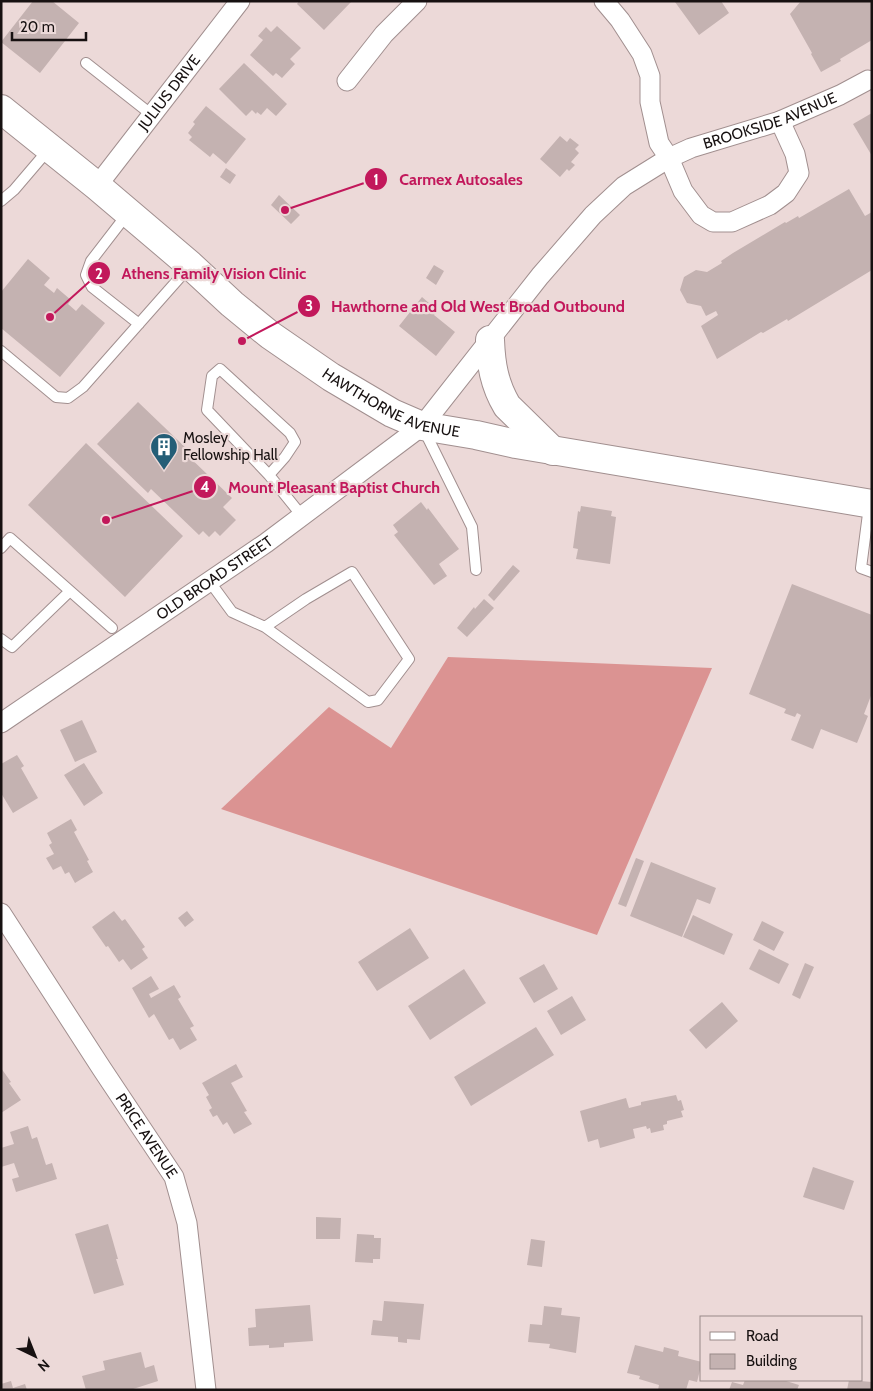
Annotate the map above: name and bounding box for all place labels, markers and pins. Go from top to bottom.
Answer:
callout: Carmex Autosales [364,164,532,195]
callout: Athens Family Vision Clinic [87,258,317,289]
callout: Hawthorne and Old West Broad Outbound [296,290,635,321]
place label: Mosley Fellowship Hall [183,429,278,464]
building icon: Mosley Fellowship Hall [149,432,179,471]
callout: Mount Pleasant Baptist Church [193,472,450,503]

